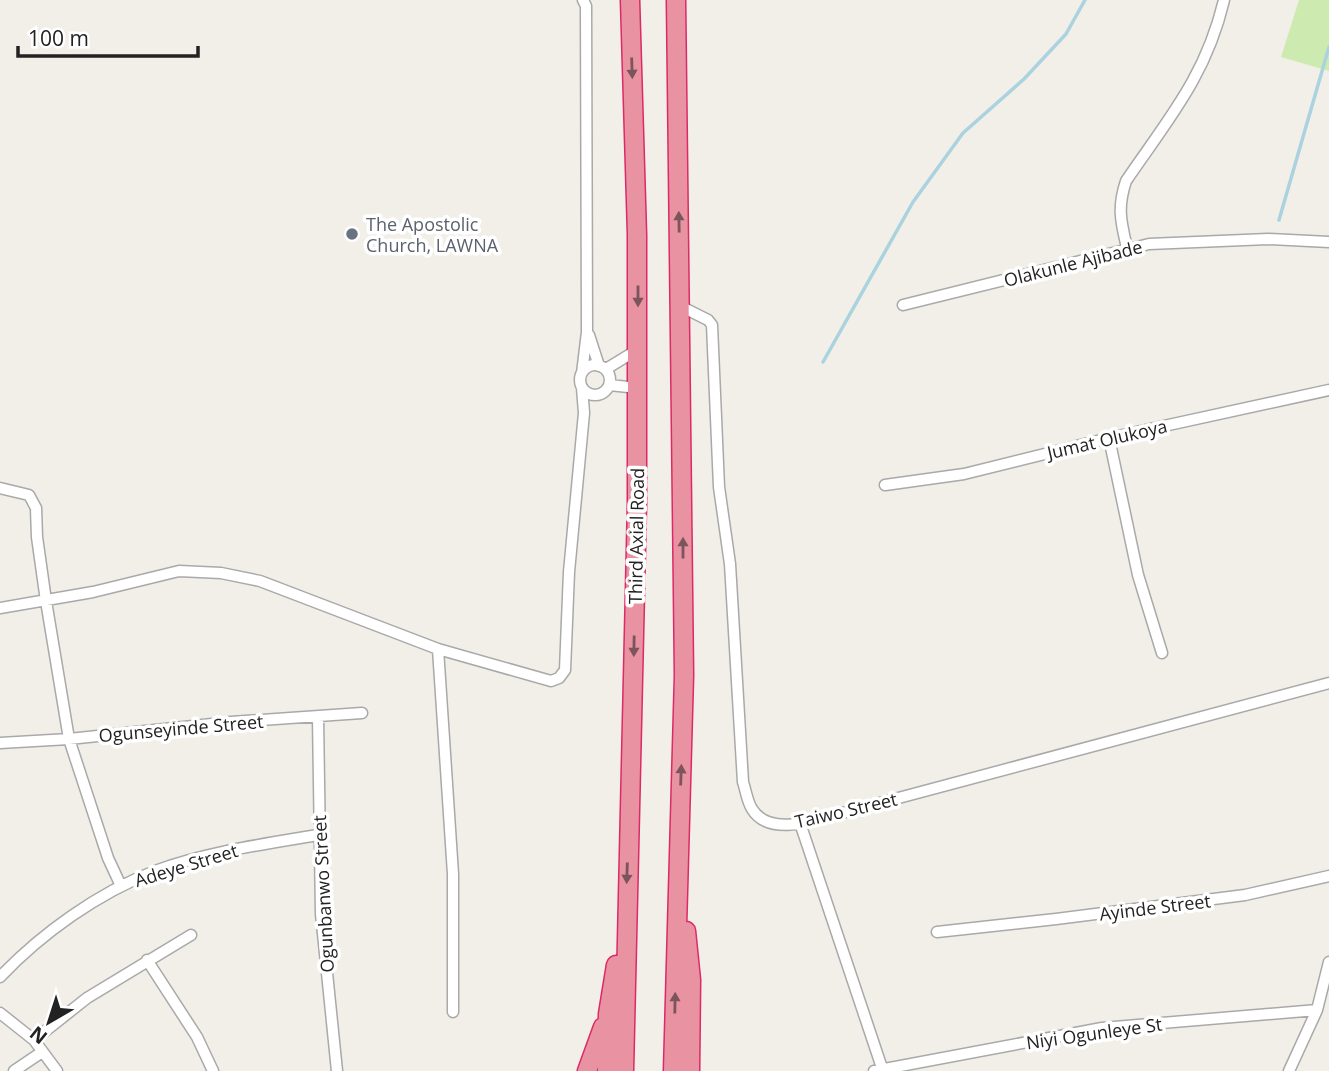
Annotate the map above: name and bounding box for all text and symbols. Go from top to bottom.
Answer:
scale bar [18,14,198,58]
text: 100 m [28,24,89,52]
one-way arrow [626,57,638,79]
one-way arrow [673,211,685,233]
place label: The Apostolic Church, LAWNA [366,212,499,257]
marker: The Apostolic Church, LAWNA [344,226,360,242]
street label: Olakunle Ajibade [1001,234,1145,292]
one-way arrow [632,285,643,307]
street label: Jumat Olukoya [1043,414,1169,465]
street label: Third Axial Road [623,468,649,604]
one-way arrow [677,537,689,559]
one-way arrow [628,635,640,657]
street label: Ogunseyinde Street [98,709,264,747]
one-way arrow [675,764,686,786]
street label: Taiwo Street [793,787,899,833]
street label: Ogunbanwo Street [307,815,339,973]
street label: Adeye Street [132,838,240,892]
one-way arrow [622,862,633,884]
street label: Ayinde Street [1098,888,1212,926]
north arrow [14,987,84,1057]
one-way arrow [669,992,681,1014]
street label: Niyi Ogunleye St [1025,1012,1163,1054]
text: N [24,1020,52,1050]

